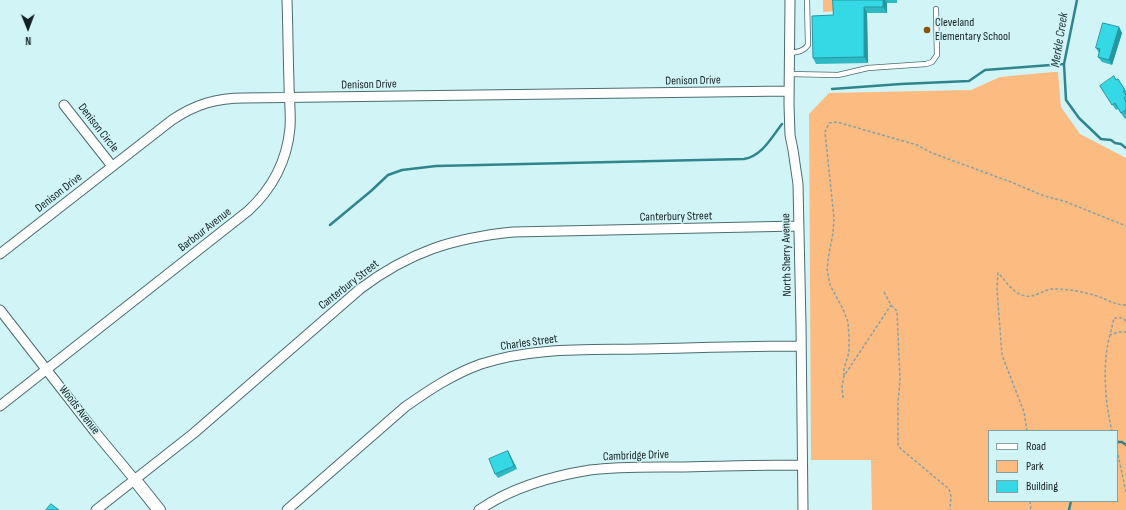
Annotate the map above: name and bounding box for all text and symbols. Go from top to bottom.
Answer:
north arrow [8,8,48,48]
water label: Merkle Creek [1048,12,1072,68]
place label: Cleveland Elementary School [935,16,1010,44]
marker: Cleveland Elementary School [922,25,932,35]
text: N [25,34,31,47]
street label: Denison Drive [665,73,721,89]
street label: Denison Drive [341,77,397,93]
street label: Denison Circle [75,101,121,155]
street label: Denison Drive [33,170,85,216]
street label: Barbour Avenue [176,205,234,255]
street label: Canterbury Street [640,209,712,225]
street label: North Sherry Avenue [779,213,795,297]
street label: Canterbury Street [316,257,382,313]
street label: Charles Street [499,332,559,354]
street label: Woods Avenue [55,383,103,437]
legend [988,430,1118,502]
text: Road [1026,439,1046,454]
street label: Cambridge Drive [603,448,669,464]
text: Park [1026,459,1044,474]
text: Building [1026,479,1058,494]

